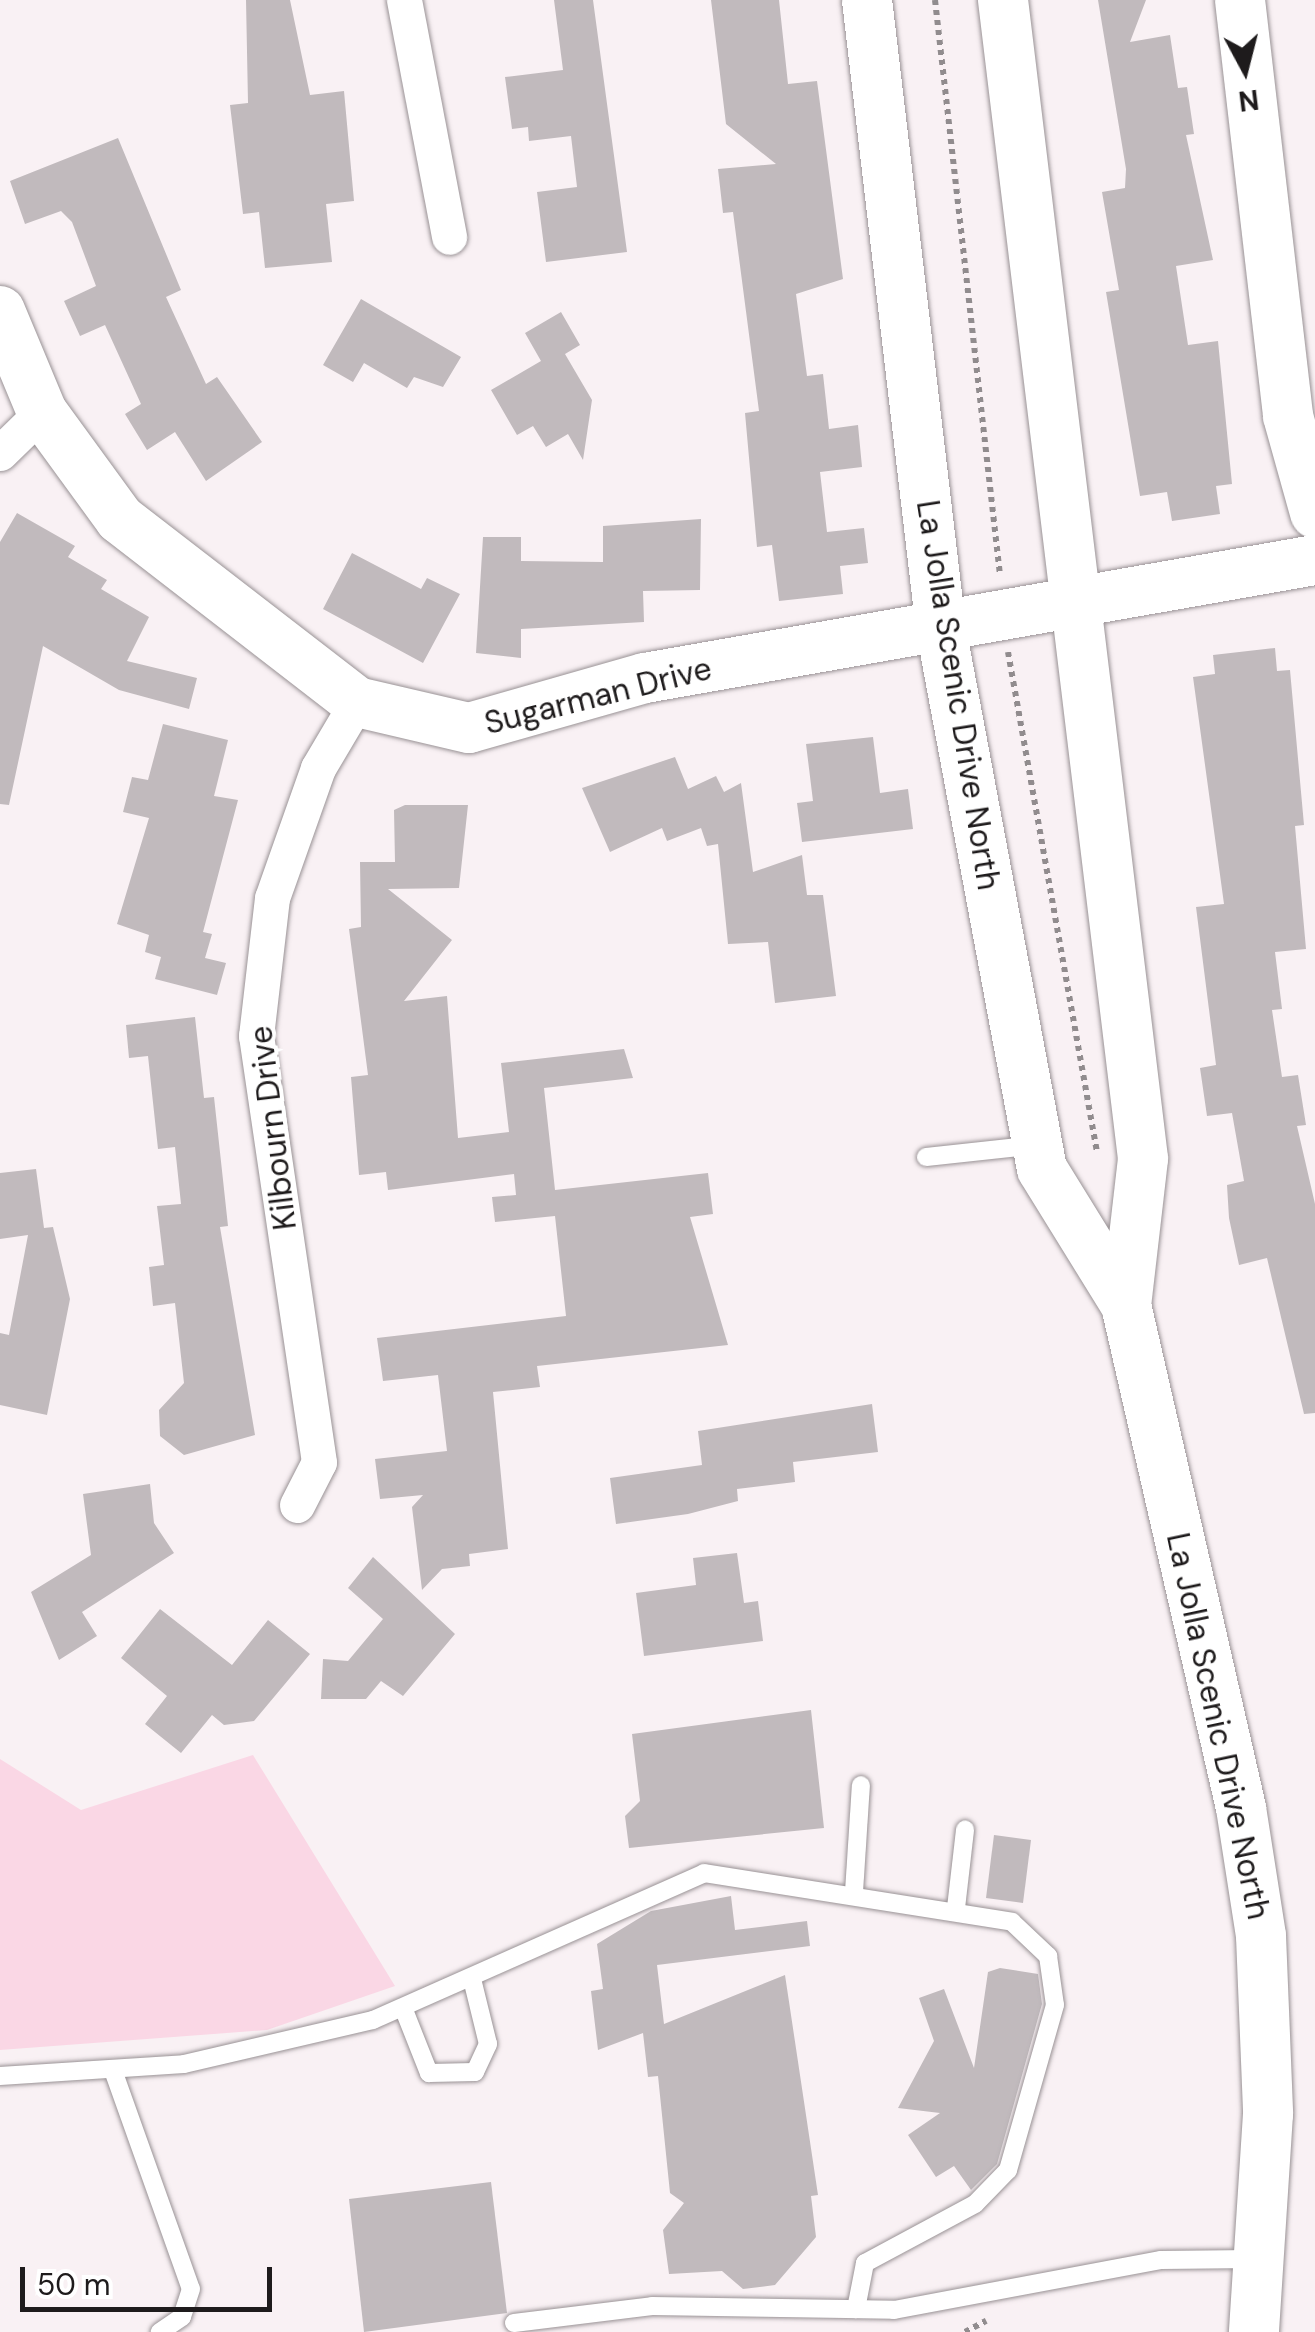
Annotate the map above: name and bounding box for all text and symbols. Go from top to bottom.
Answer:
north arrow [1195,20,1295,120]
text: N [1236,81,1261,120]
street label: La Jolla Scenic Drive North [908,497,1008,893]
street label: Sugarman Drive [481,649,715,743]
street label: Kilbourn Drive [241,1024,305,1232]
street label: La Jolla Scenic Drive North [1158,1529,1278,1923]
scale bar [25,2247,278,2309]
text: 50 m [37,2265,111,2304]

